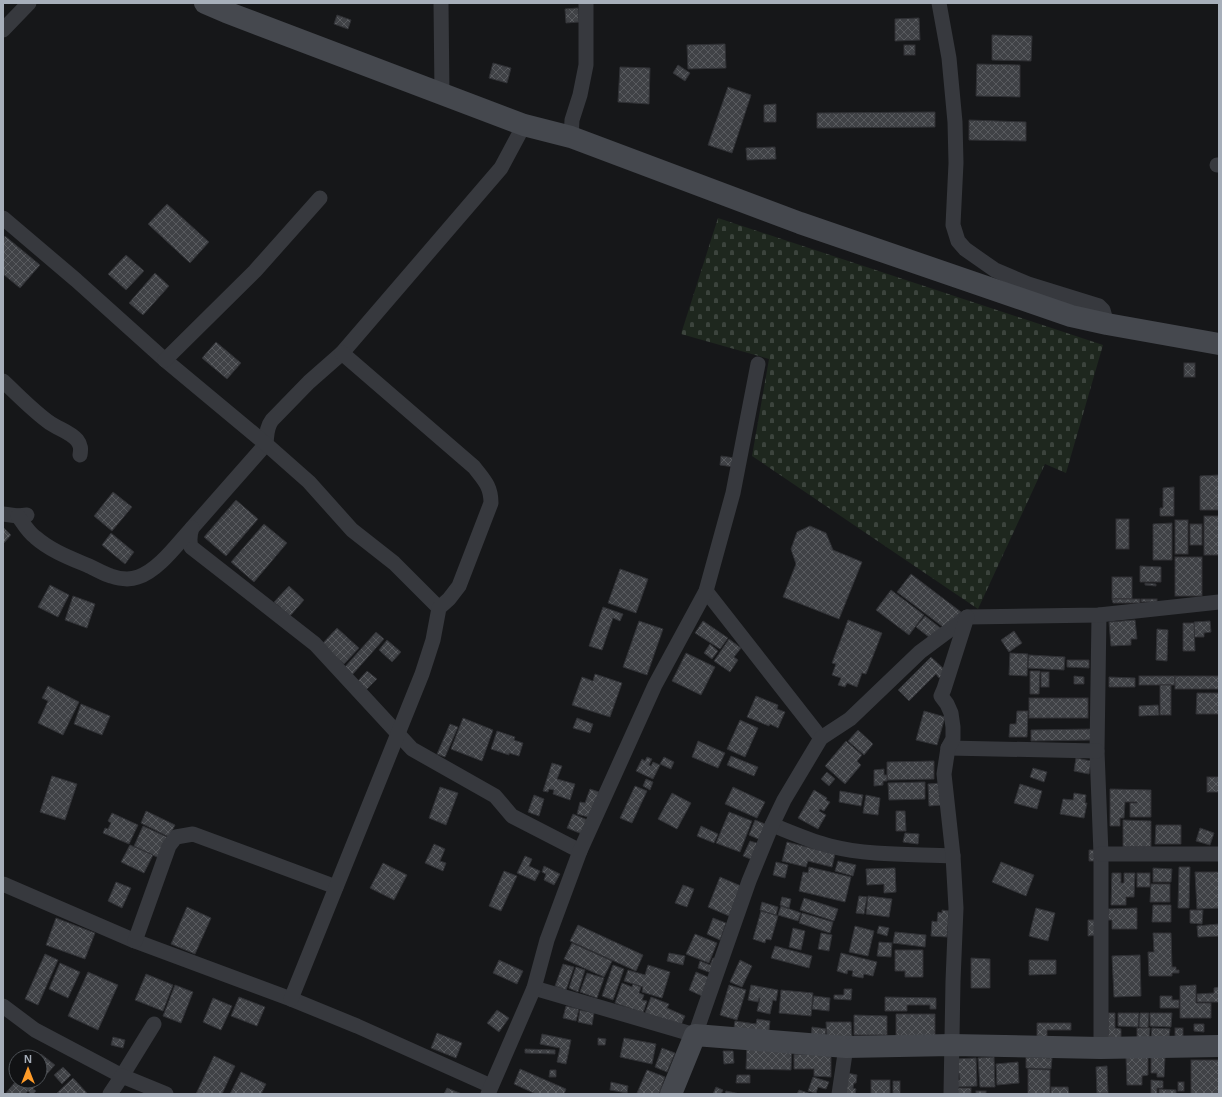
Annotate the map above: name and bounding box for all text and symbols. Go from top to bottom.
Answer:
north arrow [8,1049,48,1089]
text: N [24,1053,32,1065]

